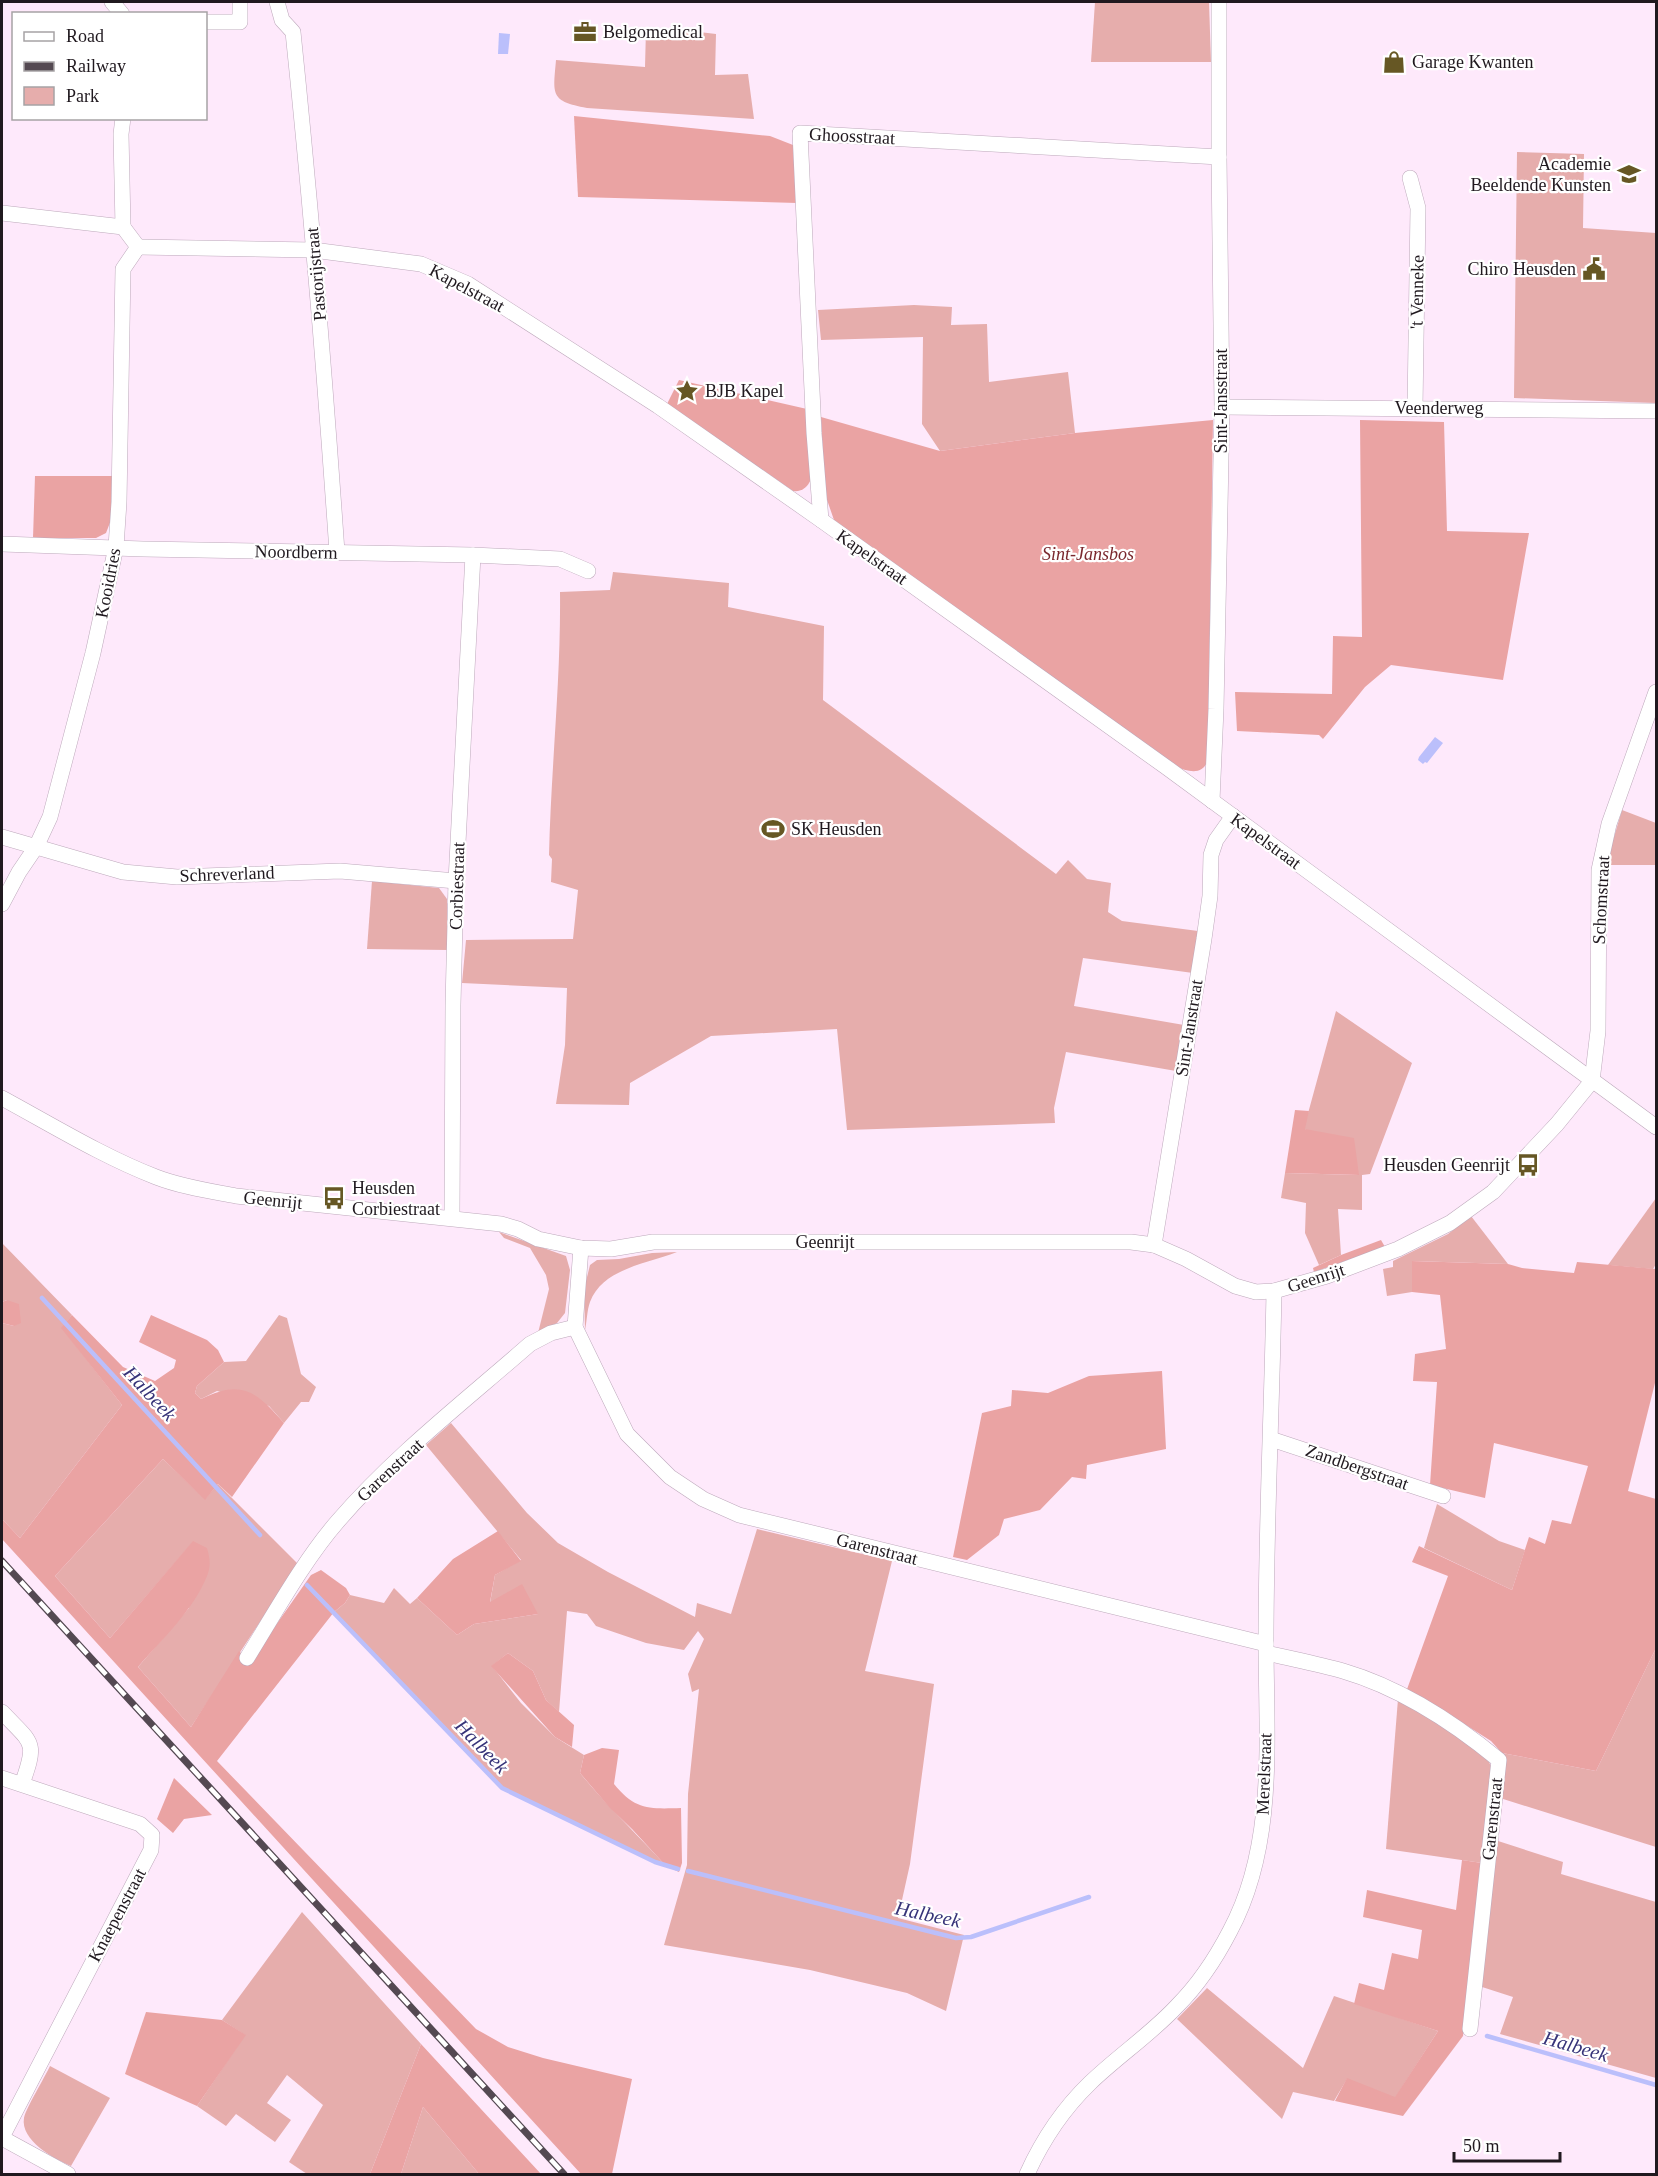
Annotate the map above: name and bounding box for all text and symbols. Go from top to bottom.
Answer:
legend [12,12,207,120]
office icon: Belgomedical [572,19,598,45]
place label: Belgomedical [603,22,703,42]
text: Road [66,26,104,46]
shop icon: Garage Kwanten [1381,49,1407,75]
place label: Garage Kwanten [1412,52,1533,72]
text: Railway [66,56,126,76]
text: Park [66,86,99,106]
street label: Ghoosstraat [809,124,895,148]
place label: Academie Beeldende Kunsten [1471,154,1611,195]
school or university icon: Academie Beeldende Kunsten [1616,161,1642,187]
street label: Pastorijstraat [302,226,330,322]
street label: 't Venneke [1406,255,1428,329]
public building icon: Chiro Heusden [1581,256,1607,282]
place label: Chiro Heusden [1468,259,1576,279]
street label: Kapelstraat [426,260,508,316]
street label: Sint-Jansstraat [1211,349,1231,454]
place icon: BJB Kapel [674,378,700,404]
place label: BJB Kapel [705,381,784,401]
street label: Veenderweg [1395,398,1483,418]
street label: Kapelstraat [833,525,911,589]
street label: Noordberm [254,541,338,563]
park label: Sint-Jansbos [1042,544,1134,564]
street label: Kooidries [91,546,125,620]
street label: Kapelstraat [1227,809,1305,873]
sports icon: SK Heusden [760,816,786,842]
place label: SK Heusden [791,819,882,839]
street label: Corbiestraat [445,842,469,930]
street label: Schomstraat [1589,855,1613,945]
street label: Schreverland [179,862,275,886]
street label: Sint-Janstraat [1171,978,1207,1078]
bus stop icon: Heusden Geenrijt [1515,1152,1541,1178]
place label: Heusden Geenrijt [1384,1155,1510,1175]
place label: Heusden Corbiestraat [352,1178,440,1219]
bus stop icon: Heusden Corbiestraat [321,1185,347,1211]
street label: Geenrijt [243,1187,303,1213]
street label: Geenrijt [796,1232,854,1252]
street label: Geenrijt [1285,1259,1347,1297]
water label: Halbeek [119,1360,182,1426]
street label: Garenstraat [353,1434,427,1506]
street label: Zandbergstraat [1303,1440,1411,1494]
street label: Garenstraat [834,1529,920,1569]
water label: Halbeek [450,1714,514,1778]
street label: Merelstraat [1253,1733,1275,1815]
street label: Garenstraat [1478,1777,1506,1861]
street label: Knaepenstraat [84,1865,150,1965]
water label: Halbeek [892,1896,964,1932]
water label: Halbeek [1540,2026,1612,2066]
scale bar [1454,2125,1560,2163]
text: 50 m [1463,2136,1500,2156]

